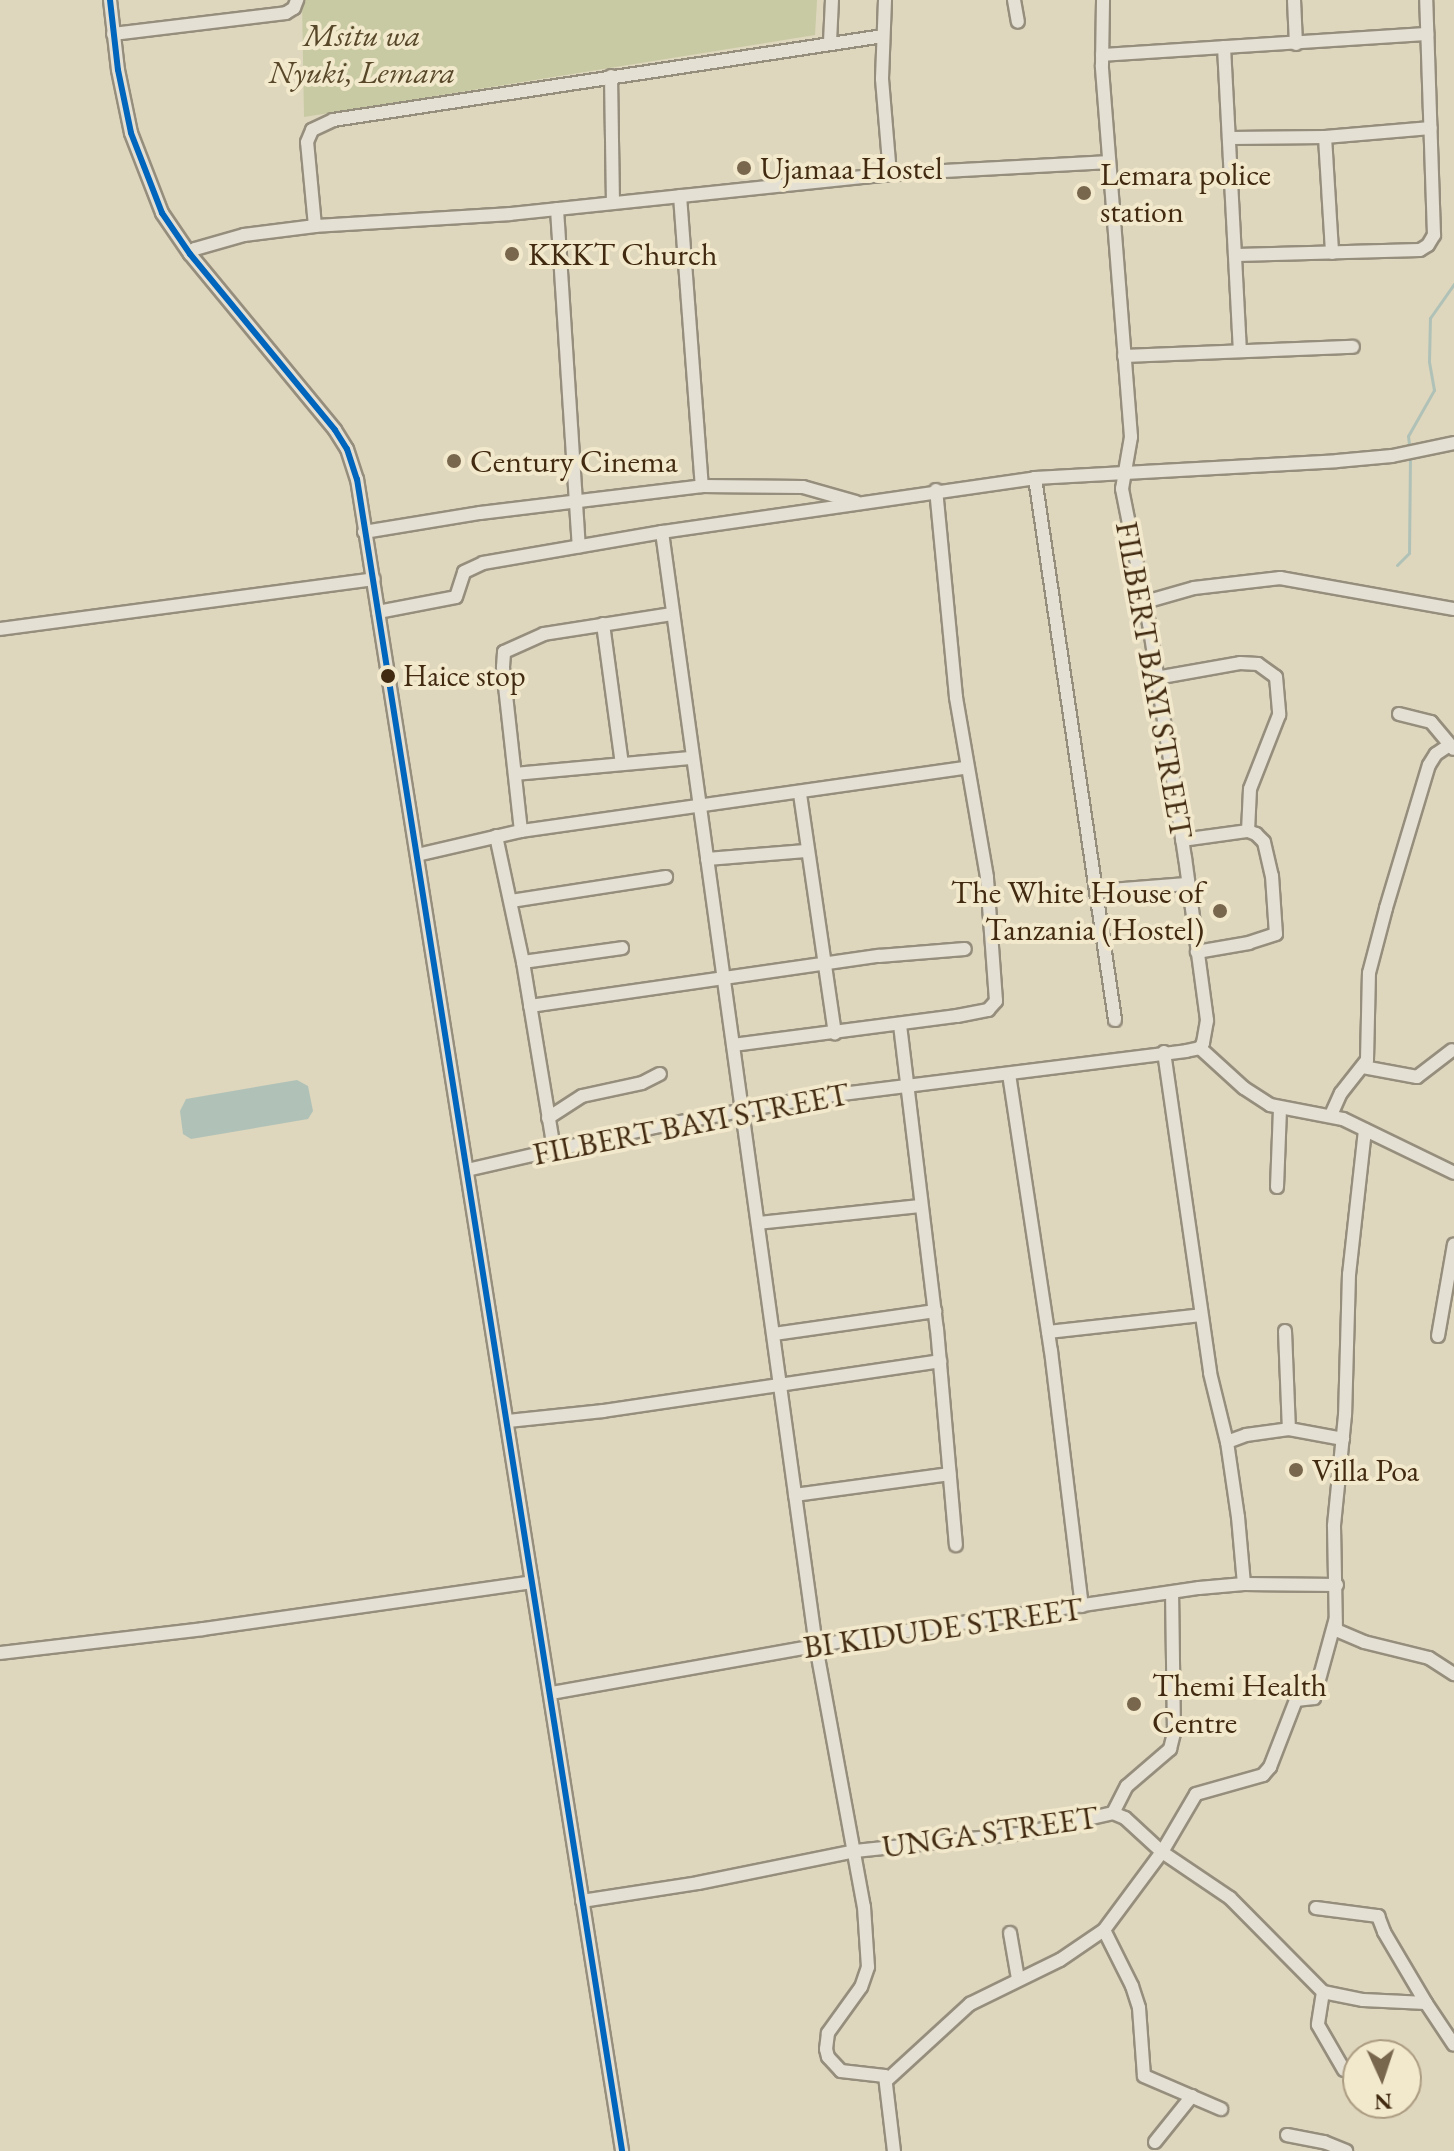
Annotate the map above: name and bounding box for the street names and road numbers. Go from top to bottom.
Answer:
street label: FILBERT BAYI STREET [1107,518,1201,842]
street label: FILBERT BAYI STREET [530,1075,852,1173]
street label: BI KIDUDE STREET [801,1589,1085,1667]
street label: UNGA STREET [880,1798,1100,1866]

